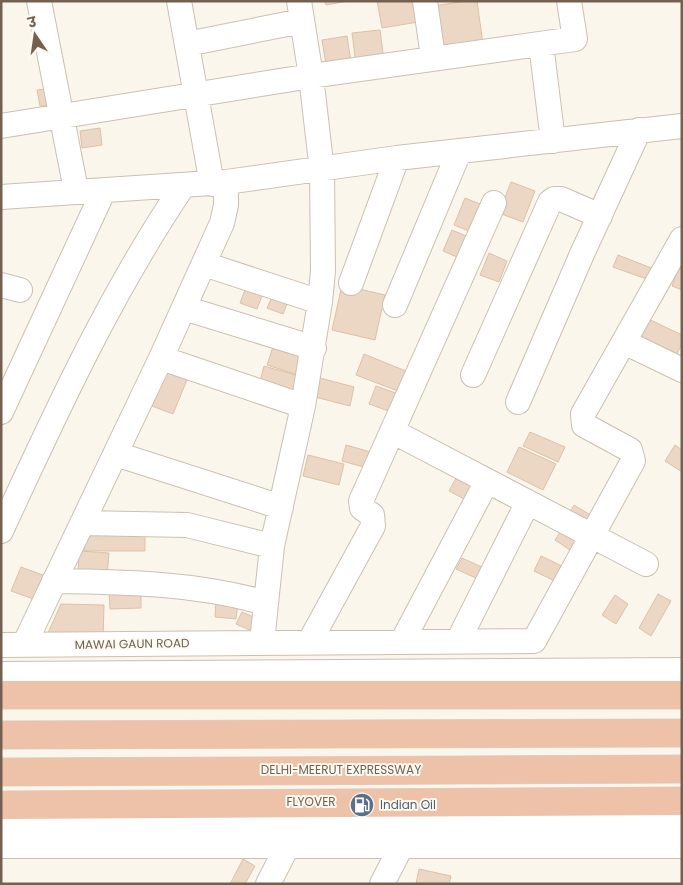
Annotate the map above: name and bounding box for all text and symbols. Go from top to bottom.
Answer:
north arrow [10,10,60,60]
text: उ [25,11,39,33]
street label: MAWAI GAUN ROAD [74,634,190,653]
street label: DELHI-MEERUT EXPRESSWAY [261,761,421,778]
fuel station icon: Indian Oil [349,792,375,818]
street label: FLYOVER [286,793,336,810]
place label: Indian Oil [380,796,436,813]

